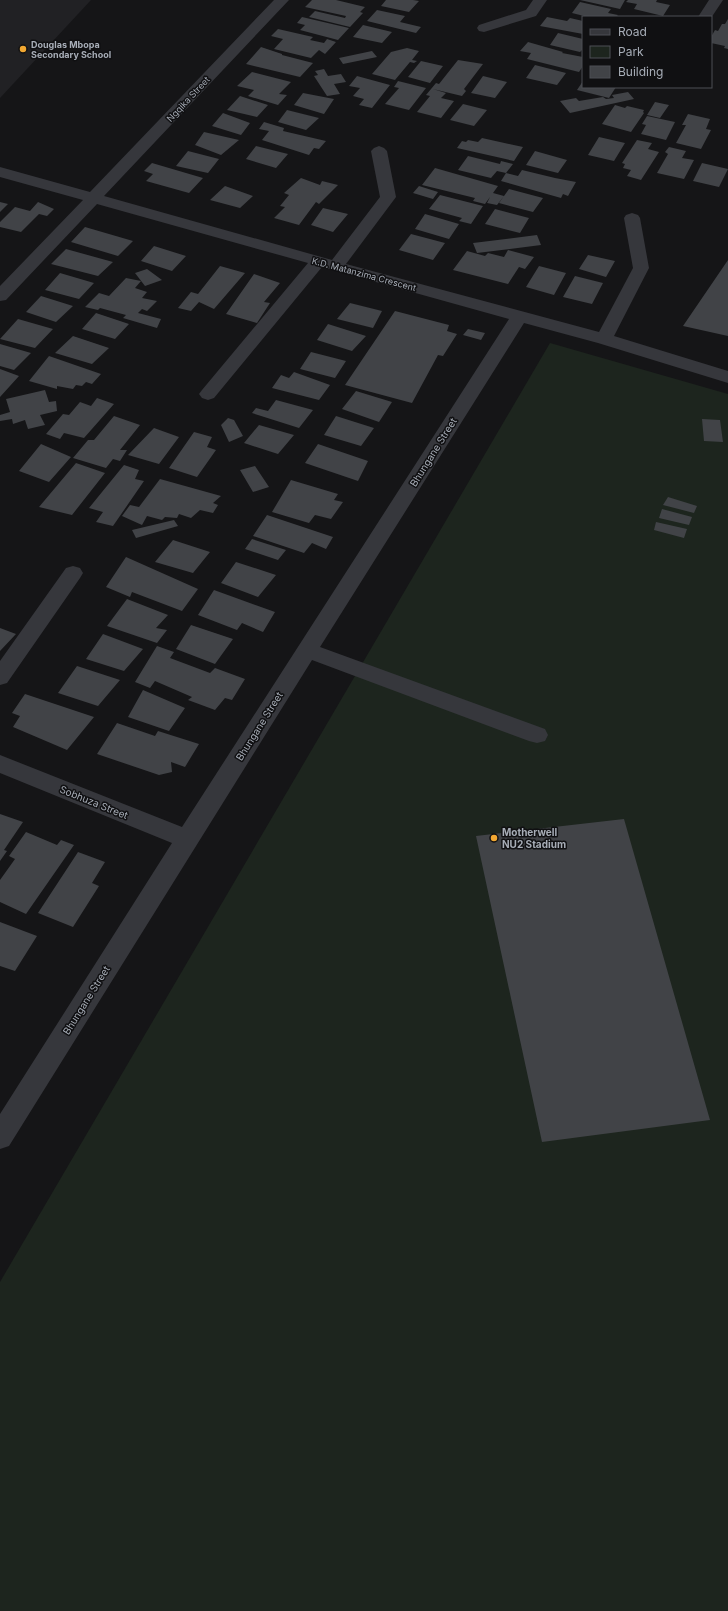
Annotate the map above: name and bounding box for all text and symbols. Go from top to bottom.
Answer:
legend [582,16,712,88]
text: Road [618,24,647,39]
place label: Douglas Mbopa Secondary School [31,39,111,60]
marker: Douglas Mbopa Secondary School [18,44,28,54]
text: Park [618,44,644,59]
text: Building [618,64,663,79]
street label: Ngqika Street [164,74,212,124]
street label: K.D. Matanzima Crescent [311,255,417,293]
street label: Bhungane Street [407,415,459,489]
street label: Bhungane Street [233,689,285,763]
street label: Sobhuza Street [58,783,131,821]
place label: Motherwell NU2 Stadium [502,826,566,850]
marker: Motherwell NU2 Stadium [489,833,499,843]
street label: Bhungane Street [60,963,112,1037]

